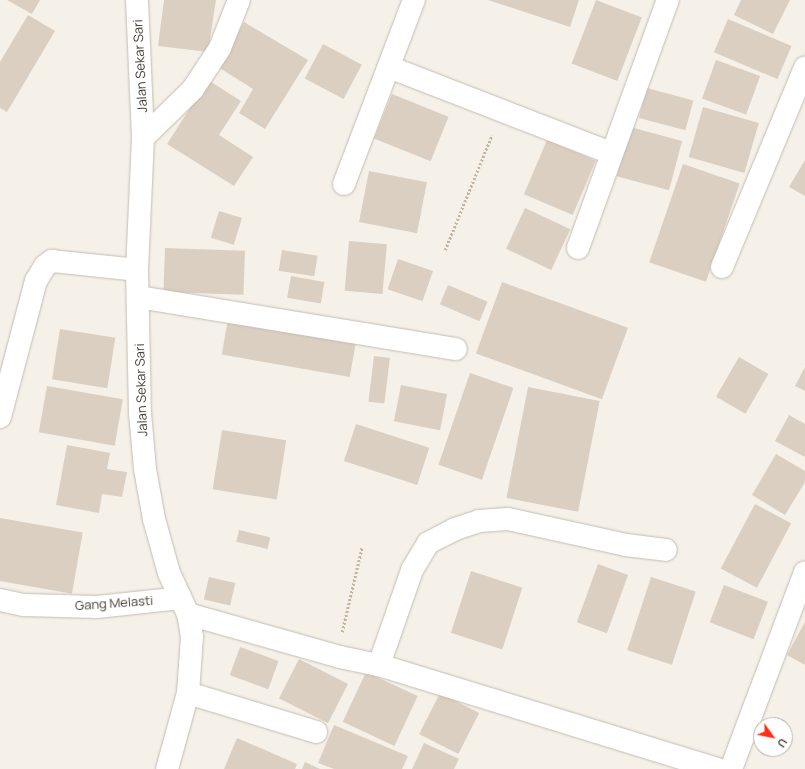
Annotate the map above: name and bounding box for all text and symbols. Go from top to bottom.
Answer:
street label: Jalan Sekar Sari [130,19,150,113]
street label: Jalan Sekar Sari [132,343,150,437]
street label: Gang Melasti [74,592,154,614]
north arrow [753,717,793,757]
text: U [774,736,791,751]

